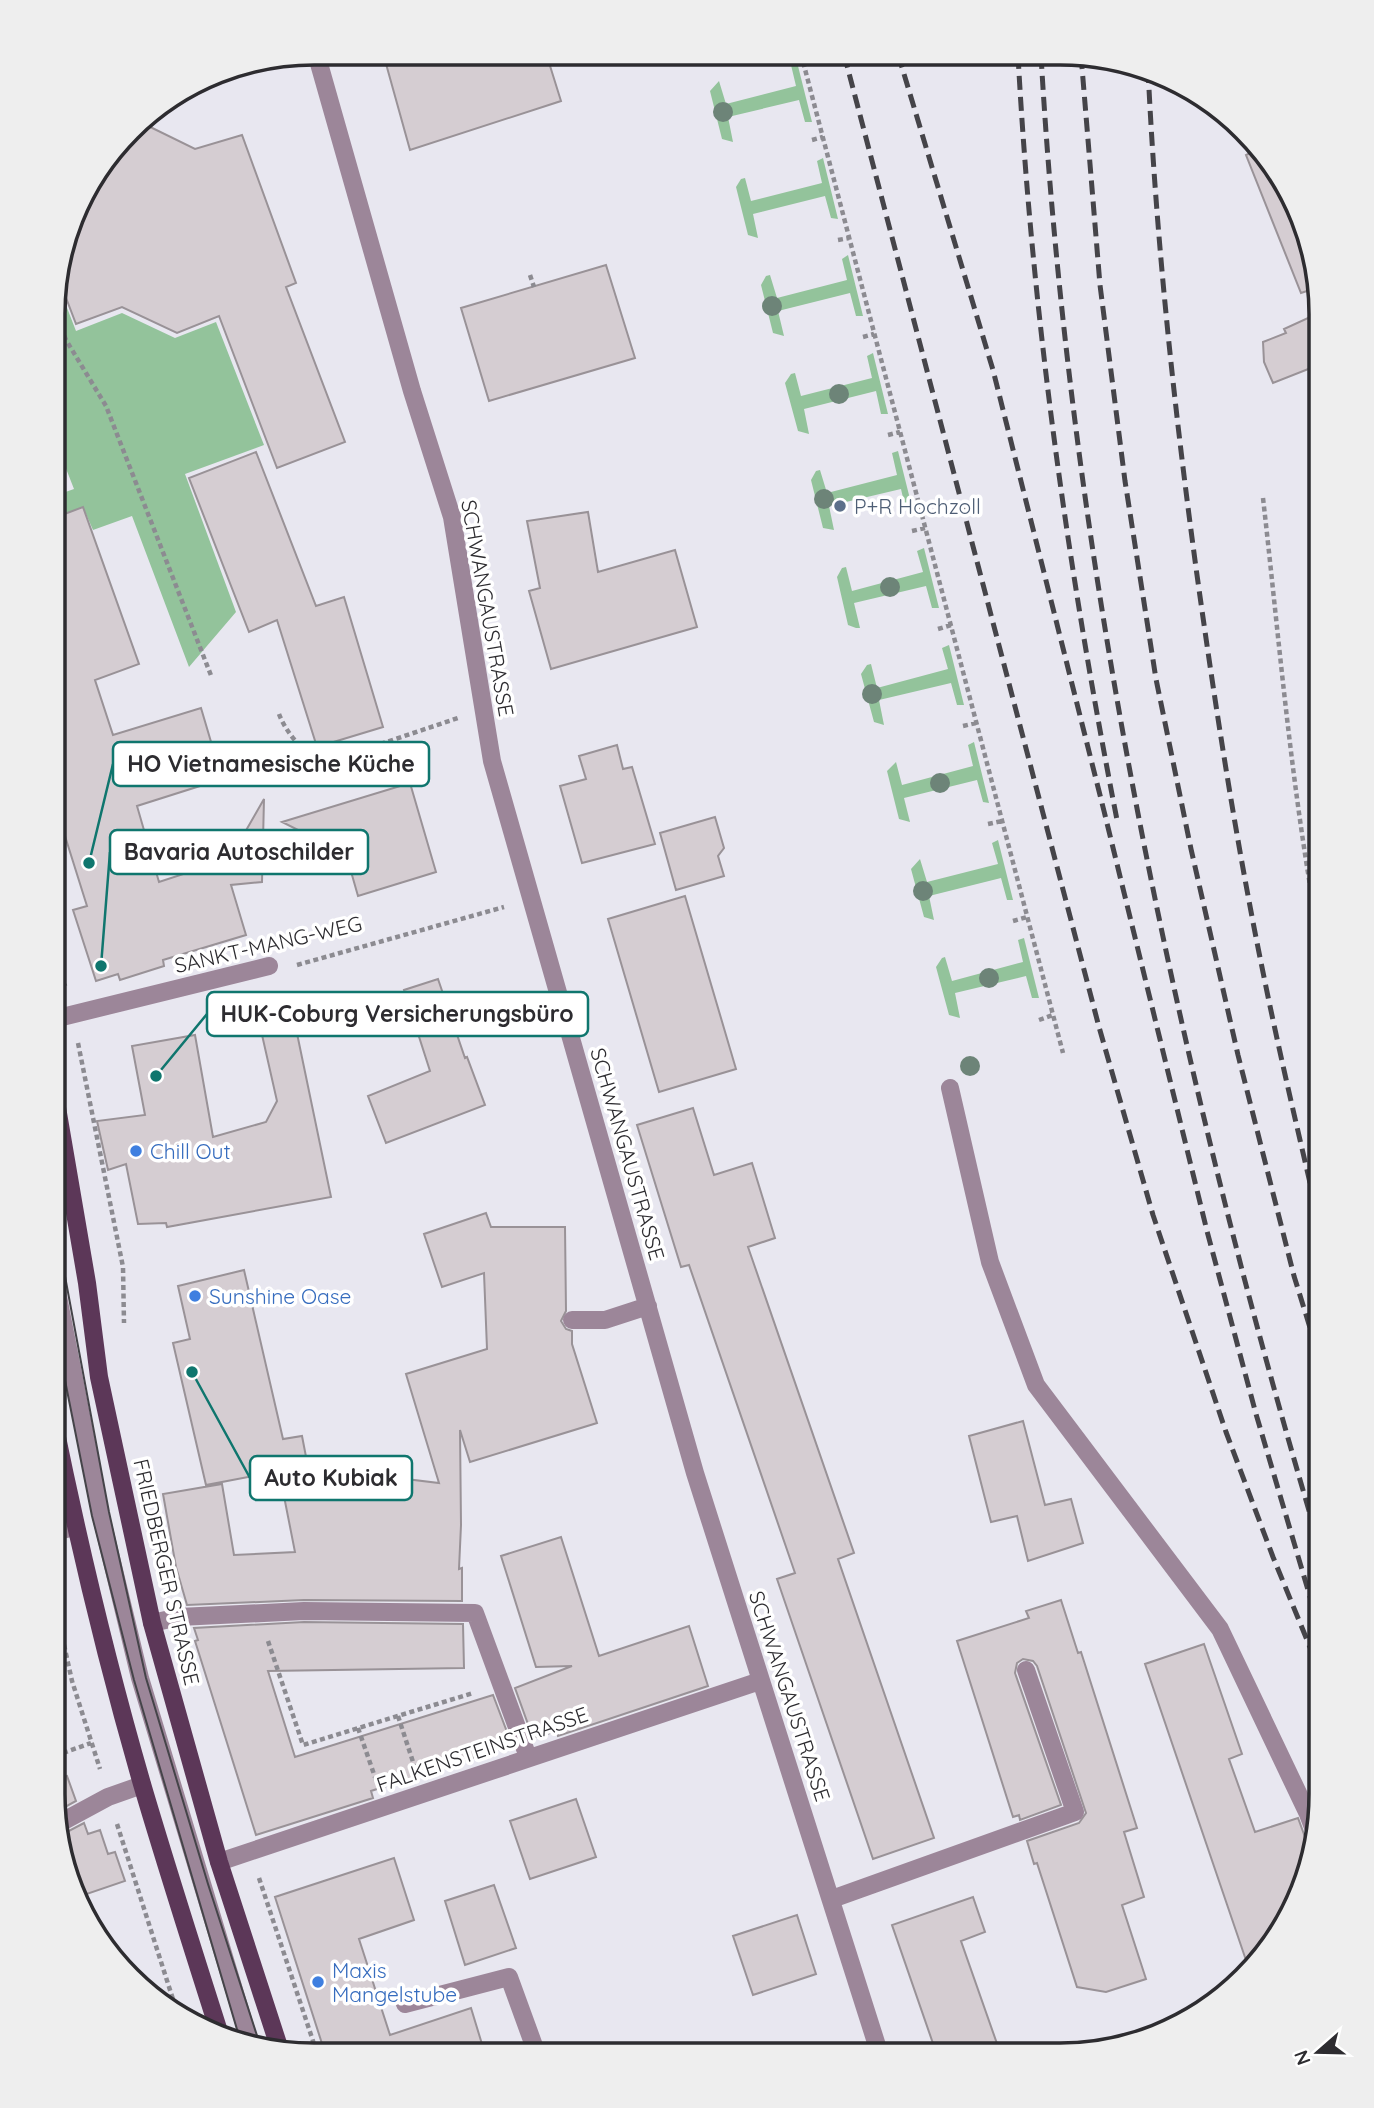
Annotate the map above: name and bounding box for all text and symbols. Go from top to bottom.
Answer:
place label: P+R Hochzoll [854,493,981,519]
street label: SCHWANGAUSTRASSE [456,498,520,718]
marker: P+R Hochzoll [832,498,848,514]
callout: HO Vietnamesische Küche [113,742,429,786]
text: HO Vietnamesische Küche [127,749,415,778]
callout: Bavaria Autoschilder [110,830,368,874]
text: Bavaria Autoschilder [124,837,354,866]
street label: SANKT-MANG-WEG [172,910,364,978]
callout: HUK-Coburg Versicherungsbüro [207,992,588,1036]
text: HUK-Coburg Versicherungsbüro [220,999,574,1028]
street label: SCHWANGAUSTRASSE [585,1045,671,1263]
place label: Chill Out [150,1138,231,1164]
marker: Chill Out [128,1143,144,1159]
place label: Sunshine Oase [209,1283,351,1309]
marker: Sunshine Oase [187,1288,203,1304]
street label: FRIEDBERGER STRASSE [128,1456,206,1688]
callout: Auto Kubiak [250,1456,412,1500]
text: Auto Kubiak [264,1463,398,1492]
street label: SCHWANGAUSTRASSE [744,1587,836,1805]
street label: FALKENSTEINSTRASSE [373,1701,591,1797]
place label: Maxis Mangelstube [332,1957,457,2007]
marker: Maxis Mangelstube [310,1974,326,1990]
north arrow [1283,2017,1353,2087]
text: N [1288,2047,1316,2068]

